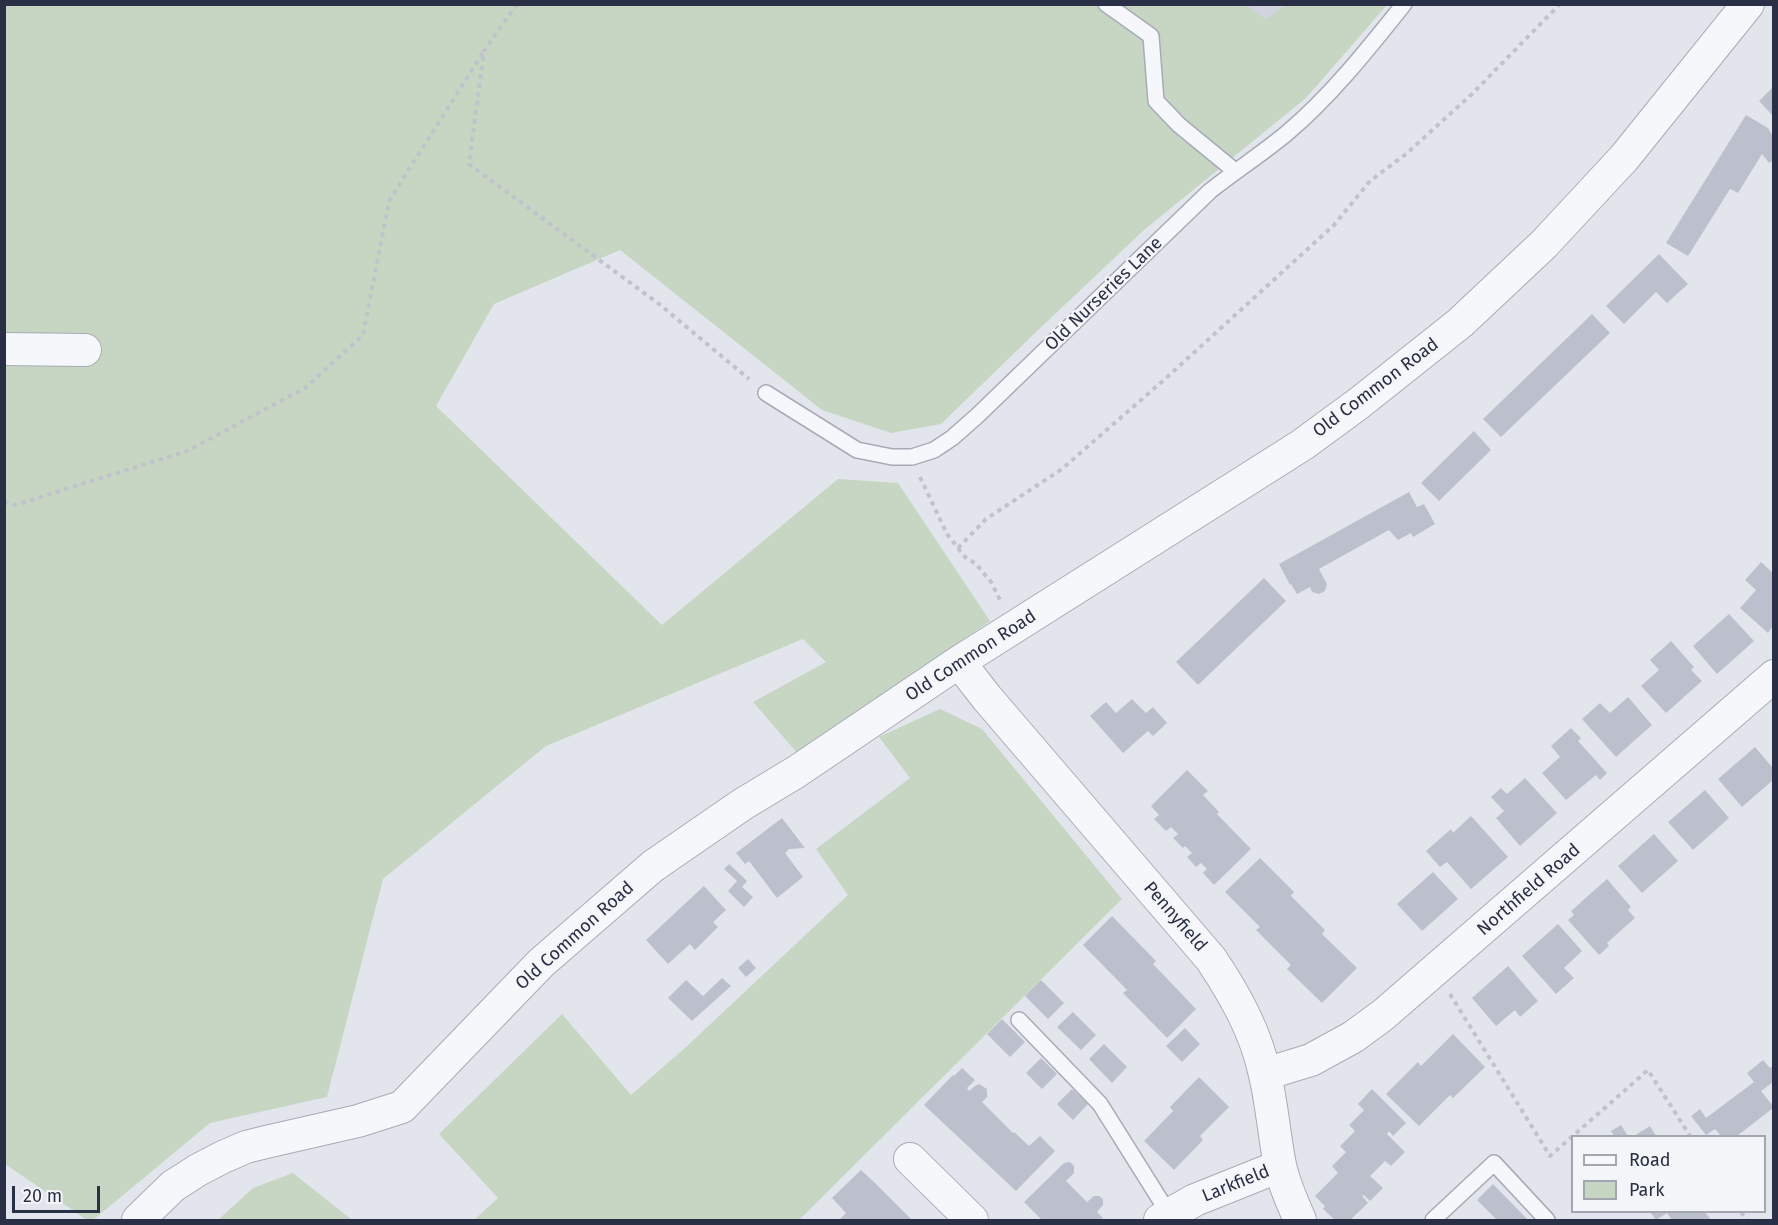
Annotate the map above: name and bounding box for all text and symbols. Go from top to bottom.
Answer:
street label: Old Nurseries Lane [1041,232,1167,356]
street label: Old Common Road [1309,334,1443,442]
street label: Old Common Road [902,606,1040,706]
street label: Northfield Road [1473,839,1585,941]
street label: Old Common Road [511,877,639,995]
street label: Pennyfield [1139,878,1211,956]
legend [1571,1135,1766,1213]
text: Road [1629,1149,1671,1171]
street label: Larkfield [1199,1161,1273,1207]
scale bar [15,1174,104,1212]
text: Park [1629,1179,1664,1201]
text: 20 m [23,1185,62,1207]

